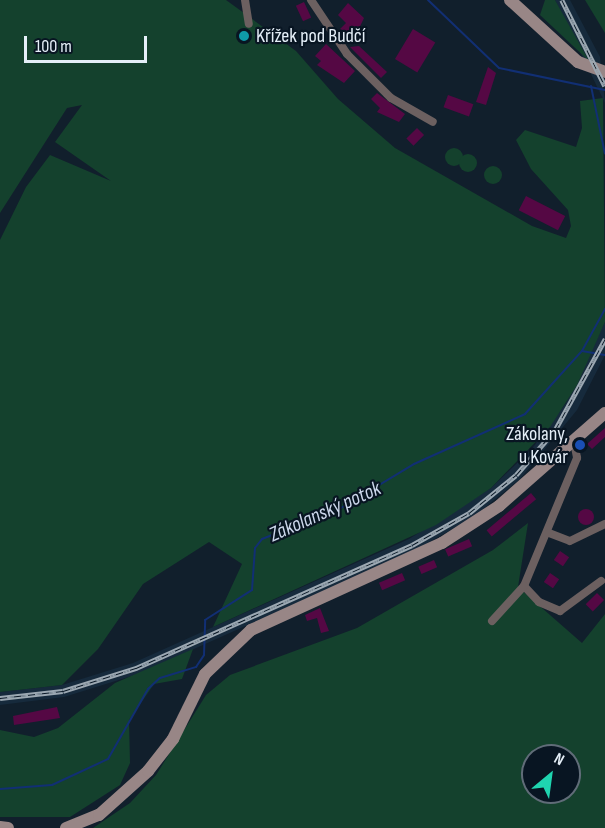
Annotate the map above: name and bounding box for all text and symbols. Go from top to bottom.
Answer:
scale bar [27,24,150,62]
place label: Křížek pod Budčí [256,24,366,48]
marker: Křížek pod Budčí [237,29,251,43]
text: 100 m [35,36,72,57]
place label: Zákolany, u Kovár [506,422,568,469]
marker: Zákolany, u Kovár [573,438,587,452]
water label: Zákolanský potok [265,476,385,548]
north arrow [521,744,581,804]
text: N [551,749,567,770]

